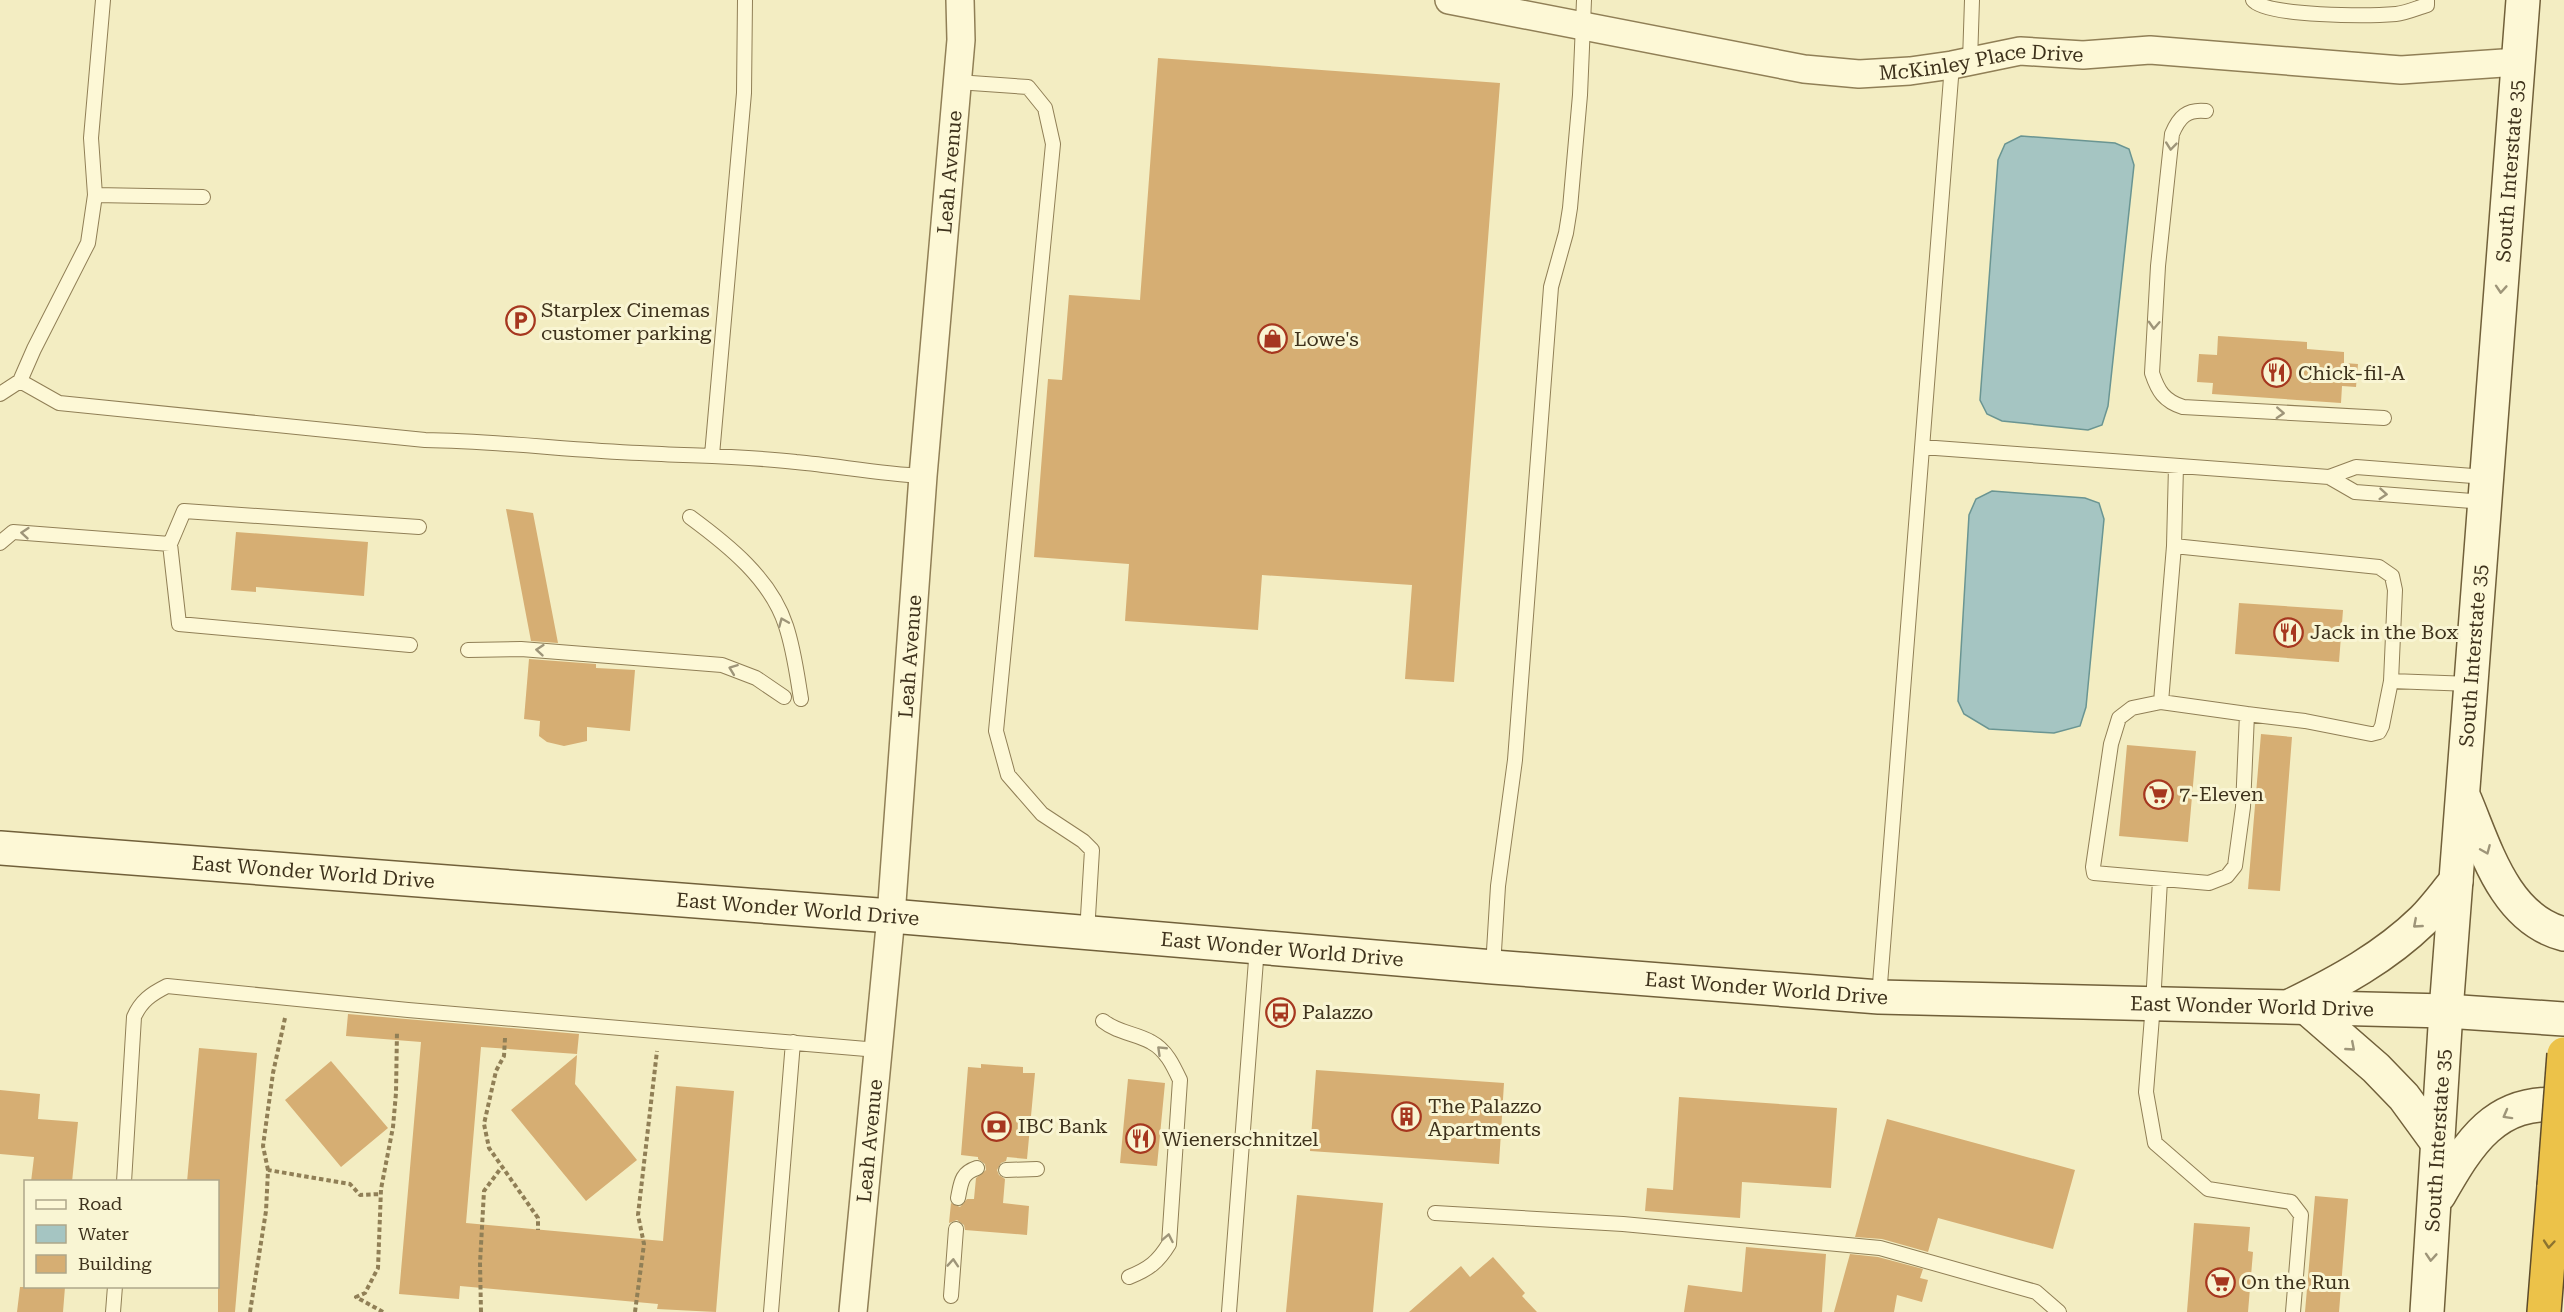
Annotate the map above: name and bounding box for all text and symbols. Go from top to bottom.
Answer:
street label: McKinley Place Drive [1878,39,2084,85]
street label: South Interstate 35 [2491,79,2529,263]
street label: Leah Avenue [932,109,967,235]
one-way arrow [2165,142,2177,151]
one-way arrow [2495,284,2508,293]
place label: Starplex Cinemas customer parking [541,298,712,345]
parking icon: Starplex Cinemas customer parking [504,305,536,337]
one-way arrow [2148,320,2161,329]
shop icon: Lowe's [1257,323,1289,355]
place label: Lowe's [1294,327,1359,351]
restaurant icon: Chick-fil-A [2261,357,2293,389]
place label: Chick-fil-A [2298,361,2405,385]
one-way arrow [2275,407,2284,420]
one-way arrow [2379,487,2388,500]
one-way arrow [20,527,29,540]
street label: South Interstate 35 [2454,563,2492,748]
street label: Leah Avenue [893,594,926,719]
restaurant icon: Jack in the Box [2273,616,2305,648]
one-way arrow [778,617,790,628]
place label: Jack in the Box [2310,620,2459,644]
one-way arrow [535,644,544,657]
one-way arrow [728,664,739,676]
supermarket icon: 7-Eleven [2142,778,2174,810]
place label: 7-Eleven [2179,782,2264,806]
one-way arrow [2478,844,2490,855]
street label: East Wonder World Drive [191,851,436,893]
street label: East Wonder World Drive [675,888,920,930]
one-way arrow [2413,917,2424,928]
street label: East Wonder World Drive [1159,927,1405,971]
street label: East Wonder World Drive [1644,967,1888,1009]
street label: East Wonder World Drive [2130,991,2374,1021]
bus stop icon: Palazzo [1265,996,1297,1028]
place label: Palazzo [1302,1000,1373,1024]
one-way arrow [2344,1040,2355,1051]
one-way arrow [1157,1047,1168,1058]
street label: South Interstate 35 [2420,1048,2456,1232]
street label: Leah Avenue [852,1078,887,1204]
place label: The Palazzo Apartments [1428,1094,1542,1141]
building icon: The Palazzo Apartments [1391,1101,1423,1133]
one-way arrow [2503,1108,2514,1119]
bank icon: IBC Bank [981,1110,1013,1142]
place label: IBC Bank [1018,1114,1108,1138]
restaurant icon: Wienerschnitzel [1125,1123,1157,1155]
place label: Wienerschnitzel [1162,1127,1319,1151]
legend [24,1180,219,1288]
text: Road [78,1193,123,1214]
text: Water [78,1223,129,1244]
one-way arrow [1161,1233,1174,1243]
one-way arrow [2543,1239,2556,1249]
text: Building [78,1253,152,1274]
one-way arrow [2425,1253,2438,1262]
one-way arrow [946,1258,959,1267]
supermarket icon: On the Run [2204,1266,2236,1298]
place label: On the Run [2241,1270,2350,1294]

